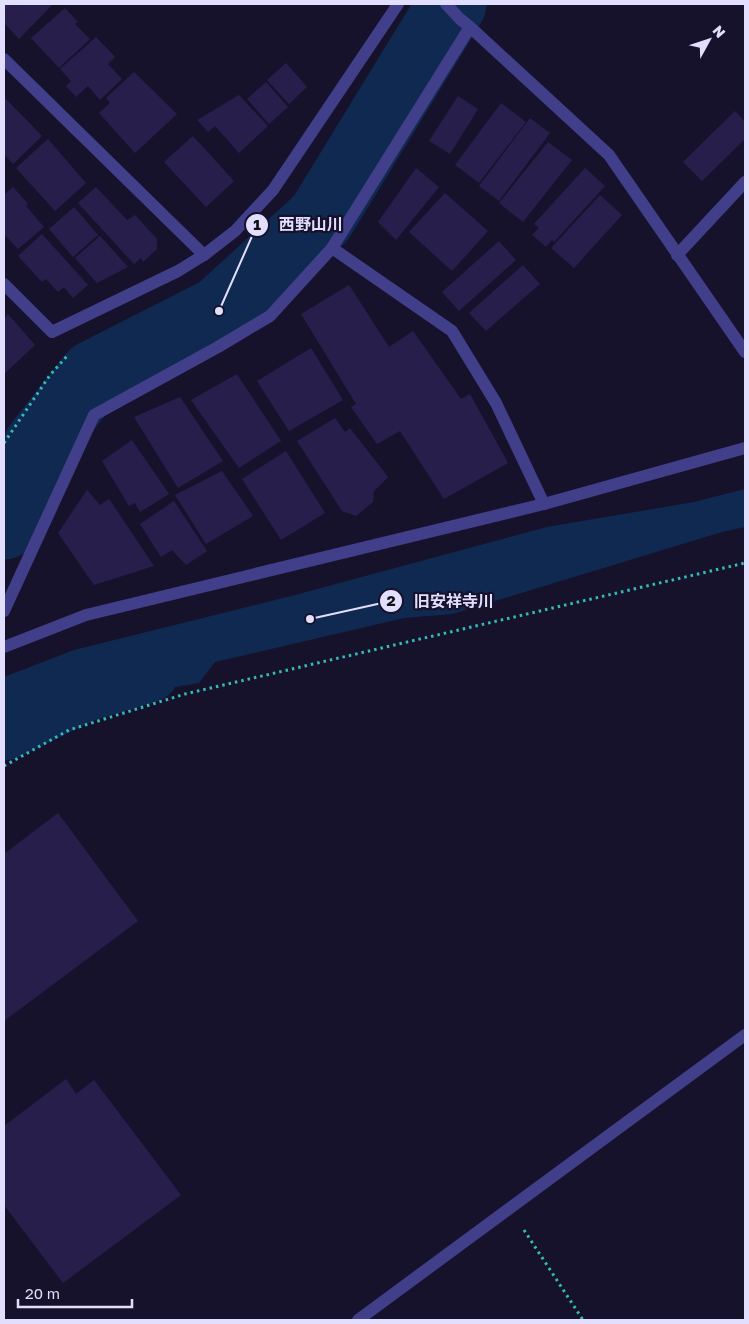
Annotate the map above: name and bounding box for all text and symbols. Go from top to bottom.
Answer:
north arrow [684,15,734,65]
text: N [709,22,729,41]
callout: 西野山川 [244,209,353,240]
text: 西野山川 [279,214,343,234]
text: 1 [253,215,261,233]
callout: 旧安祥寺川 [379,586,504,617]
text: 2 [386,591,396,609]
text: 旧安祥寺川 [414,591,494,611]
scale bar [18,1276,131,1308]
text: 20 m [25,1284,60,1302]

